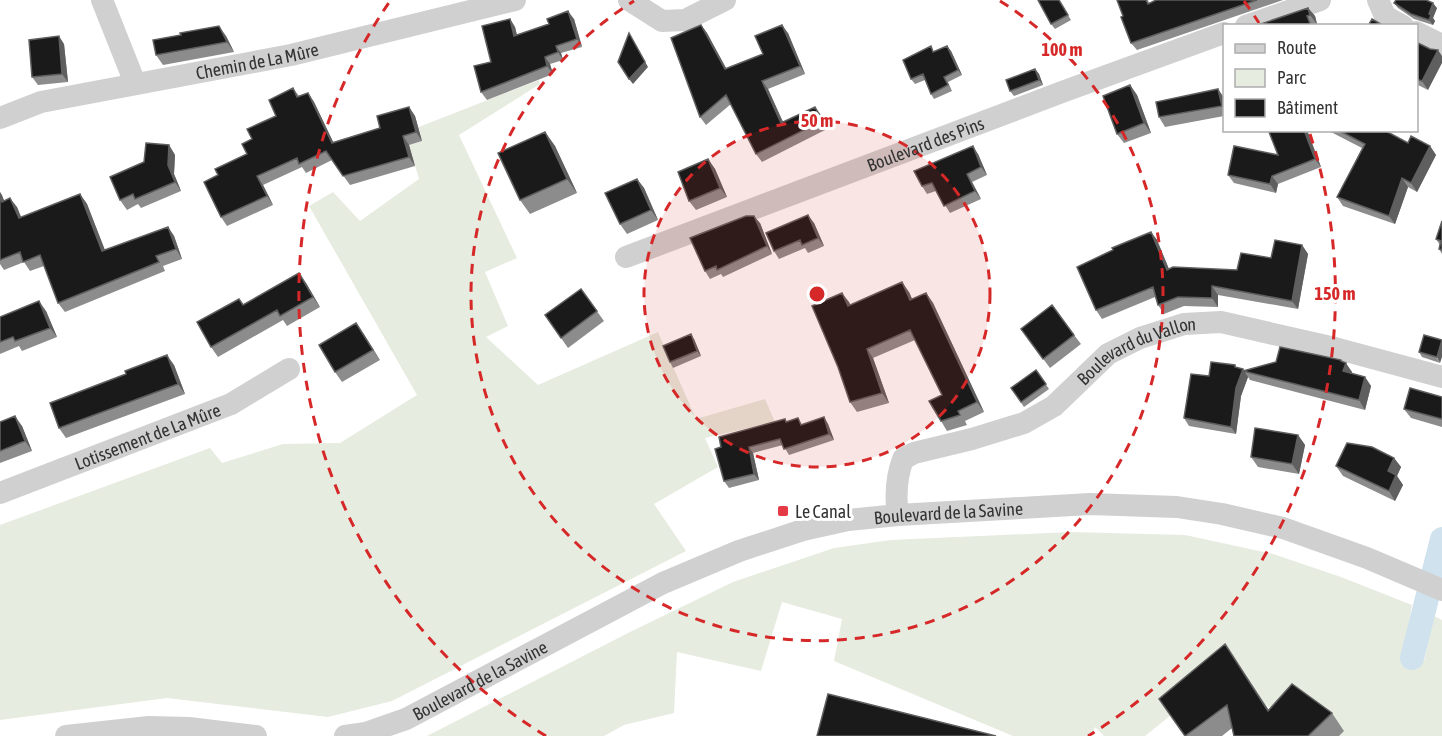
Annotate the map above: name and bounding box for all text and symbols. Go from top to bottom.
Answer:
legend [1223,24,1418,132]
text: Route [1277,37,1316,58]
street label: Chemin de La Mûre [194,38,321,83]
text: 100 m [1042,39,1082,60]
text: Parc [1277,67,1306,88]
text: Bâtiment [1277,97,1338,118]
text: 50 m [801,110,833,131]
street label: Boulevard des Pins [864,112,987,175]
text: 150 m [1315,283,1355,304]
centre of rings [807,284,827,304]
street label: Boulevard du Vallon [1072,313,1196,389]
street label: Lotissement de La Mûre [72,399,223,474]
street label: Boulevard de la Savine [873,497,1024,528]
place label: Le Canal [795,501,851,522]
marker: Le Canal [776,504,790,518]
street label: Boulevard de la Savine [409,636,551,724]

